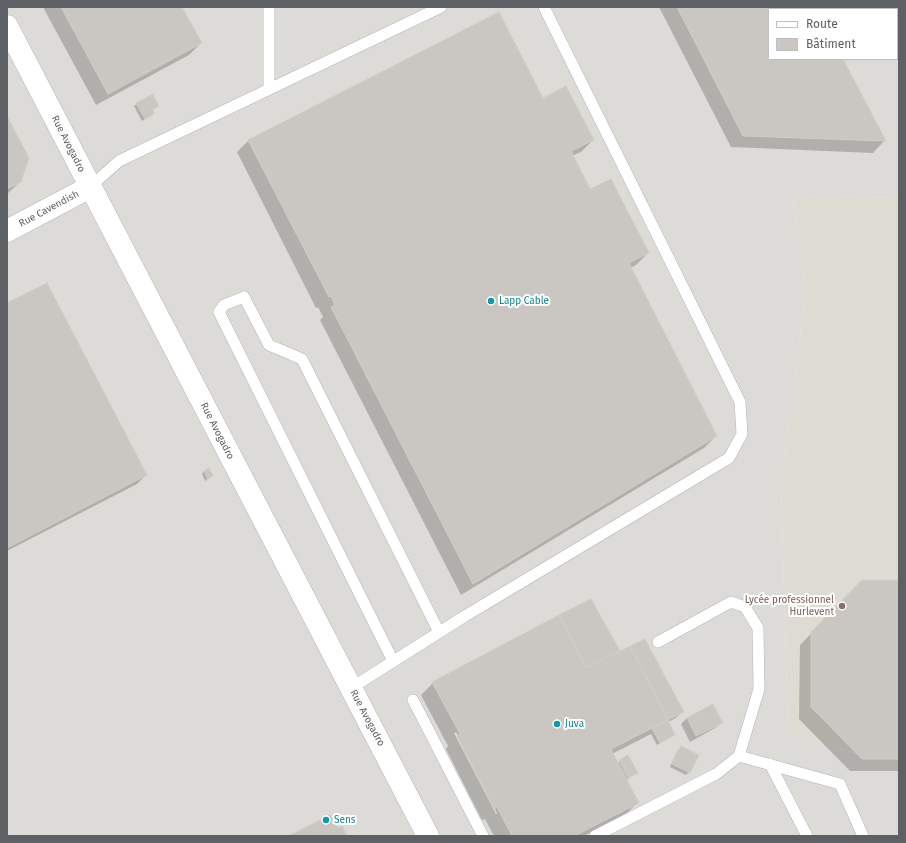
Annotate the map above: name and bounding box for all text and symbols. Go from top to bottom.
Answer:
legend [768,8,898,60]
text: Route [806,17,838,31]
text: Bâtiment [806,37,856,51]
street label: Rue Avogadro [49,114,87,174]
street label: Rue Cavendish [17,188,81,230]
place label: Lapp Cable [499,295,549,307]
marker: Lapp Cable [486,296,496,306]
street label: Rue Avogadro [198,401,236,461]
place label: Lycée professionnel Hurlevent [745,594,834,618]
marker: Lycée professionnel Hurlevent [837,601,847,611]
street label: Rue Avogadro [347,688,387,748]
place label: Juva [565,718,584,730]
marker: Juva [552,719,562,729]
place label: Sens [334,814,355,826]
marker: Sens [321,815,331,825]

